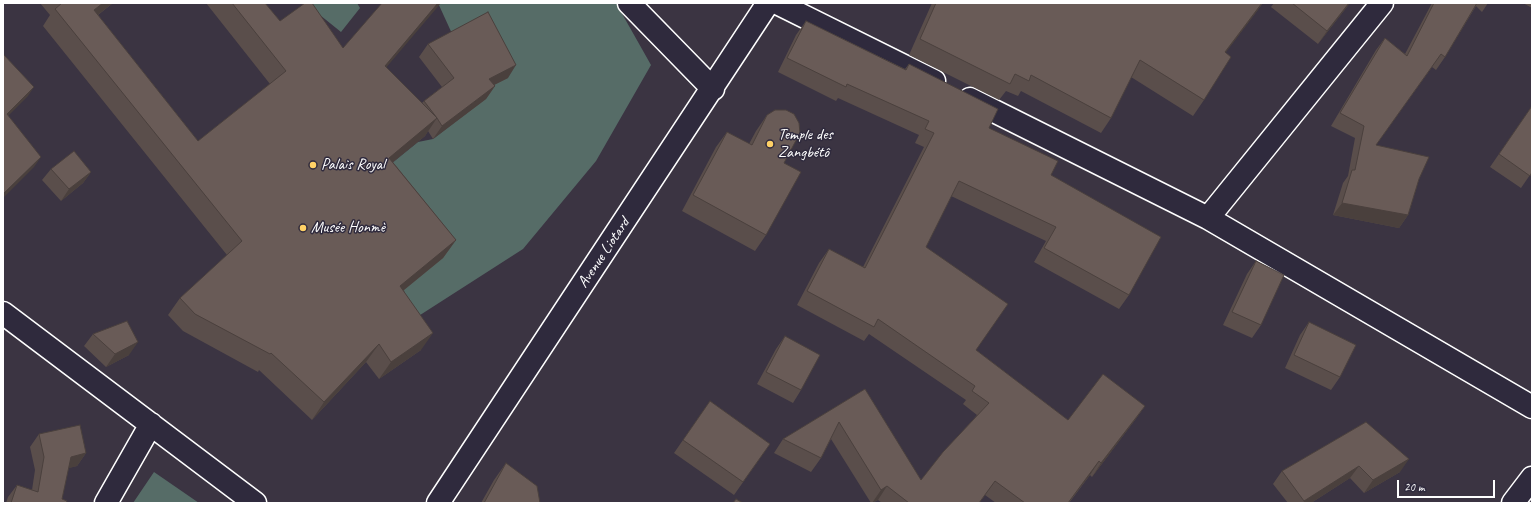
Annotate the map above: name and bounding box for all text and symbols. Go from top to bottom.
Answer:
place label: Temple des Zangbétô [778,125,833,163]
marker: Temple des Zangbétô [765,139,775,149]
place label: Palais Royal [321,155,385,175]
marker: Palais Royal [308,160,318,170]
street label: Avenue Liotard [574,214,634,292]
place label: Musée Honmè [311,218,385,238]
marker: Musée Honmè [298,223,308,233]
scale bar [1399,472,1497,498]
text: 20 m [1404,479,1424,495]

